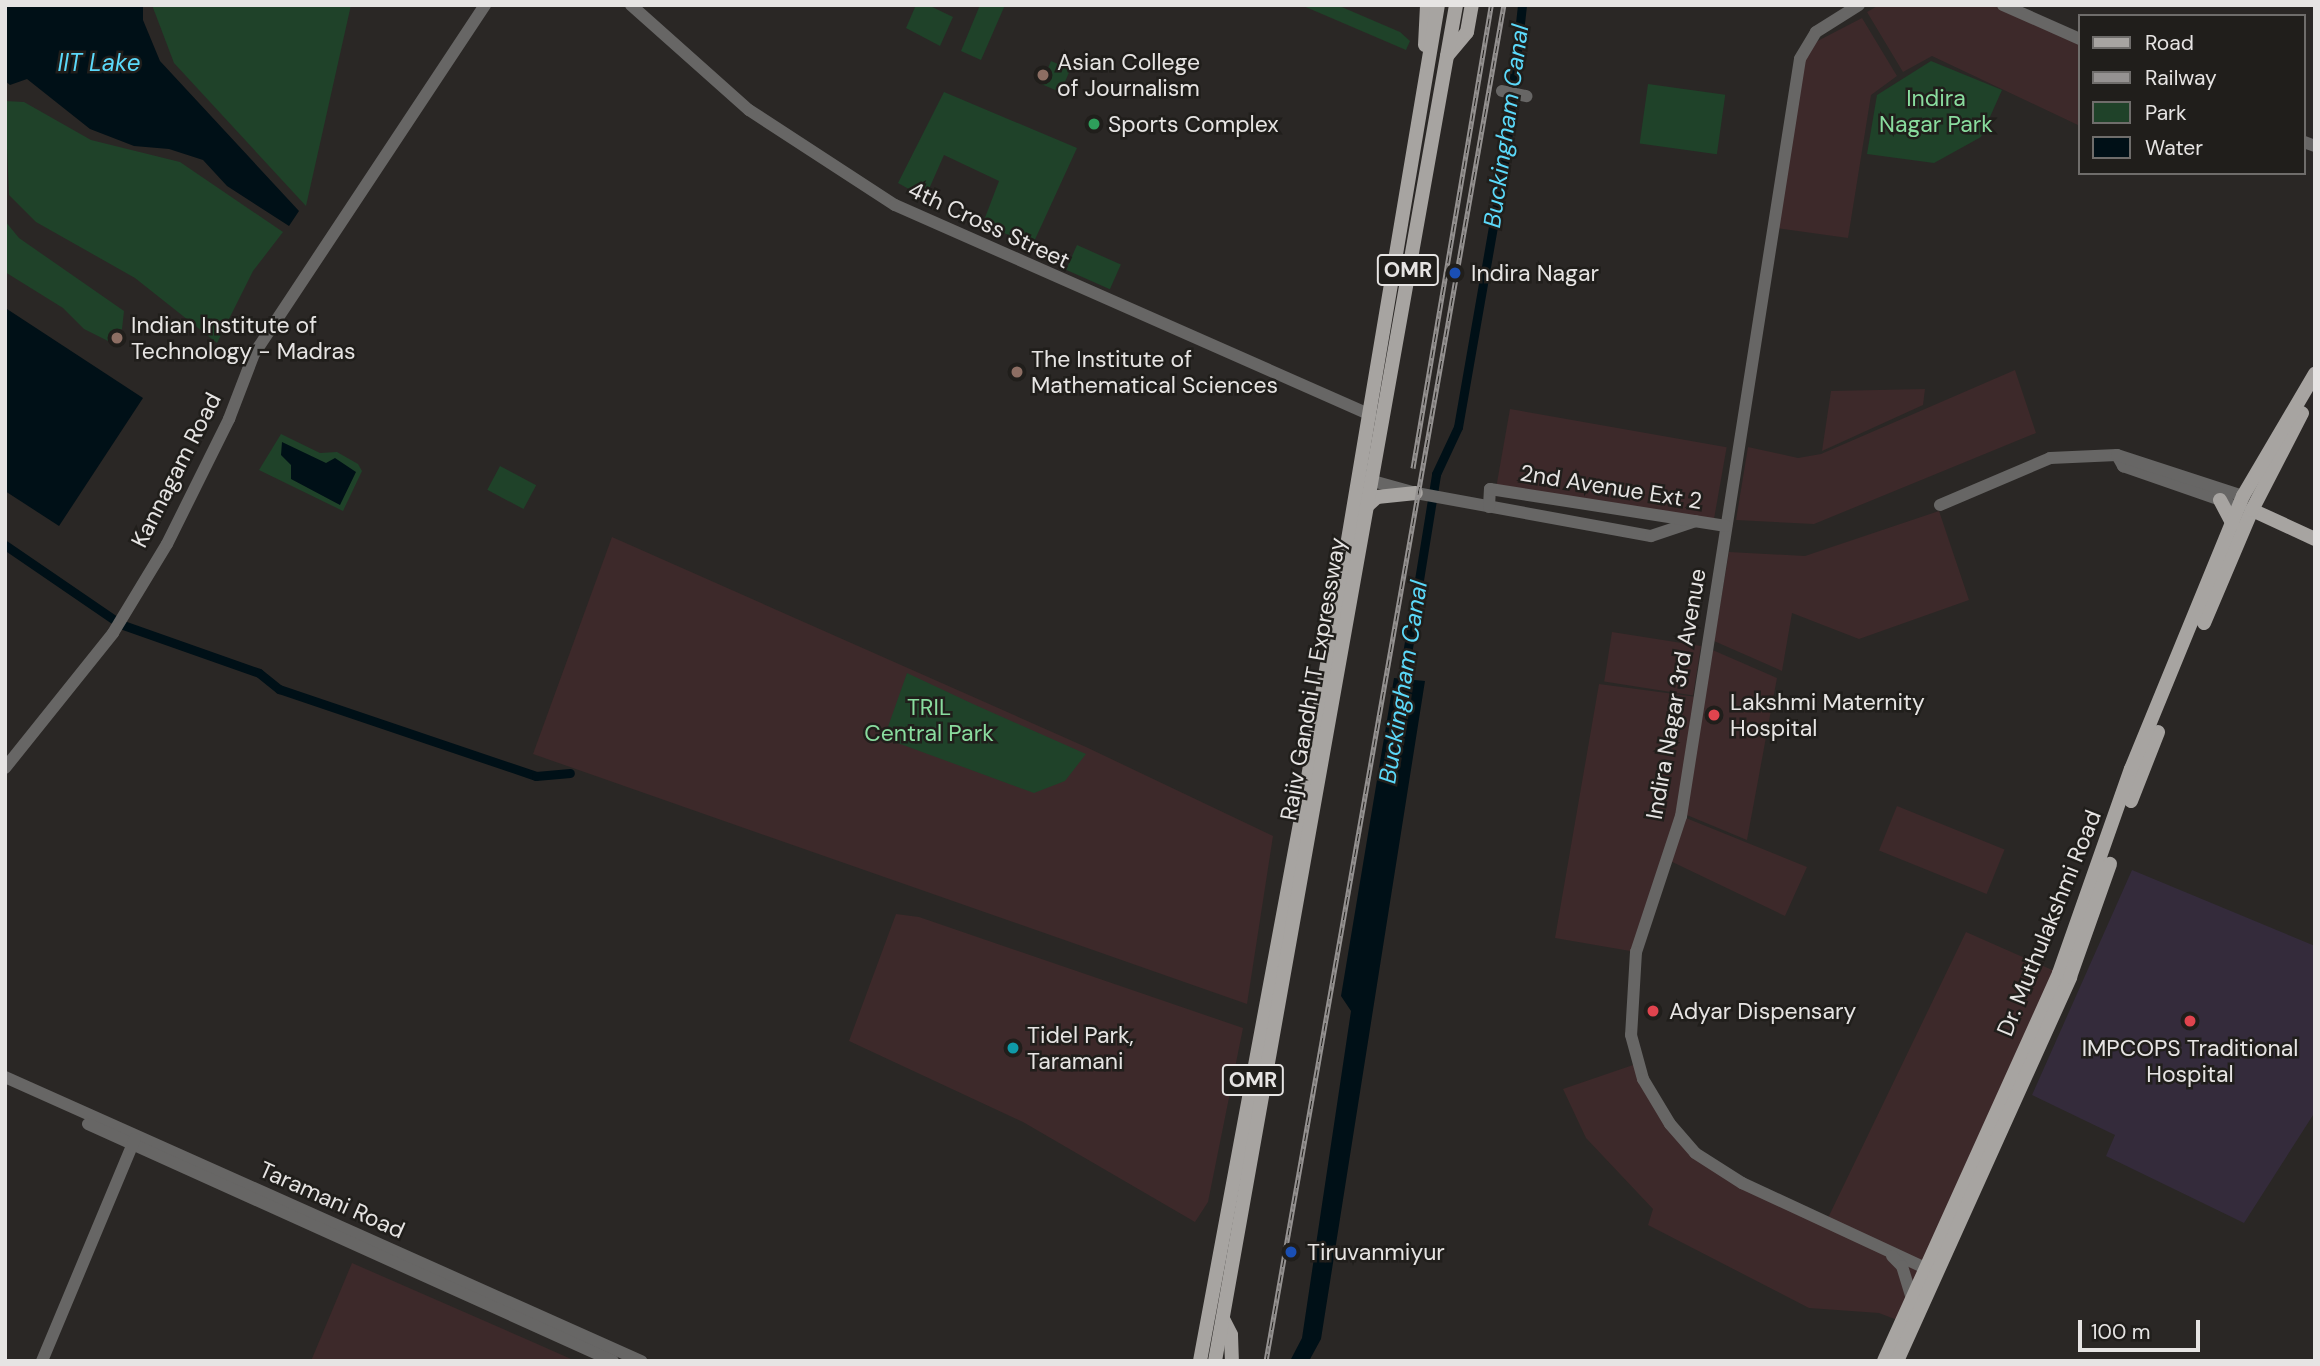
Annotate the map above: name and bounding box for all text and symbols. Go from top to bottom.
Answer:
legend [2078,14,2306,175]
water label: Buckingham Canal [1477,22,1535,230]
text: Road [2145,29,2194,57]
place label: Asian College of Journalism [1057,48,1200,102]
water label: IIT Lake [58,49,140,77]
text: Railway [2145,64,2217,92]
marker: Asian College of Journalism [1035,67,1051,83]
park label: Indira Nagar Park [1879,84,1993,138]
text: Park [2145,99,2186,127]
place label: Sports Complex [1108,110,1279,138]
marker: Sports Complex [1086,116,1102,132]
text: Water [2145,134,2203,162]
street label: 4th Cross Street [904,176,1074,274]
road number: OMR [1376,252,1440,288]
place label: Indira Nagar [1471,259,1599,287]
marker: Indira Nagar [1445,263,1465,283]
place label: Indian Institute of Technology - Madras [131,311,356,365]
marker: Indian Institute of Technology - Madras [109,330,125,346]
place label: The Institute of Mathematical Sciences [1031,345,1278,399]
marker: The Institute of Mathematical Sciences [1009,364,1025,380]
street label: Kannagam Road [125,388,227,552]
street label: 2nd Avenue Ext 2 [1518,459,1704,515]
street label: Rajiv Gandhi IT Expressway [1275,535,1351,823]
street label: Indira Nagar 3rd Avenue [1640,566,1712,822]
water label: Buckingham Canal [1373,578,1433,786]
place label: Lakshmi Maternity Hospital [1730,688,1925,742]
park label: TRIL Central Park [864,693,994,747]
marker: Lakshmi Maternity Hospital [1704,705,1724,725]
street label: Dr. Muthulakshmi Road [1991,806,2107,1040]
place label: Adyar Dispensary [1669,997,1856,1025]
marker: Adyar Dispensary [1643,1001,1663,1021]
marker: IMPCOPS Traditional Hospital [2180,1011,2200,1031]
place label: Tidel Park, Taramani [1027,1021,1134,1075]
place label: IMPCOPS Traditional Hospital [2082,1034,2298,1088]
marker: Tidel Park, Taramani [1005,1040,1021,1056]
road number: OMR [1222,1062,1284,1098]
street label: Taramani Road [255,1156,409,1244]
place label: Tiruvanmiyur [1307,1238,1445,1266]
marker: Tiruvanmiyur [1281,1242,1301,1262]
scale bar [2082,1306,2204,1350]
text: 100 m [2091,1318,2151,1346]

